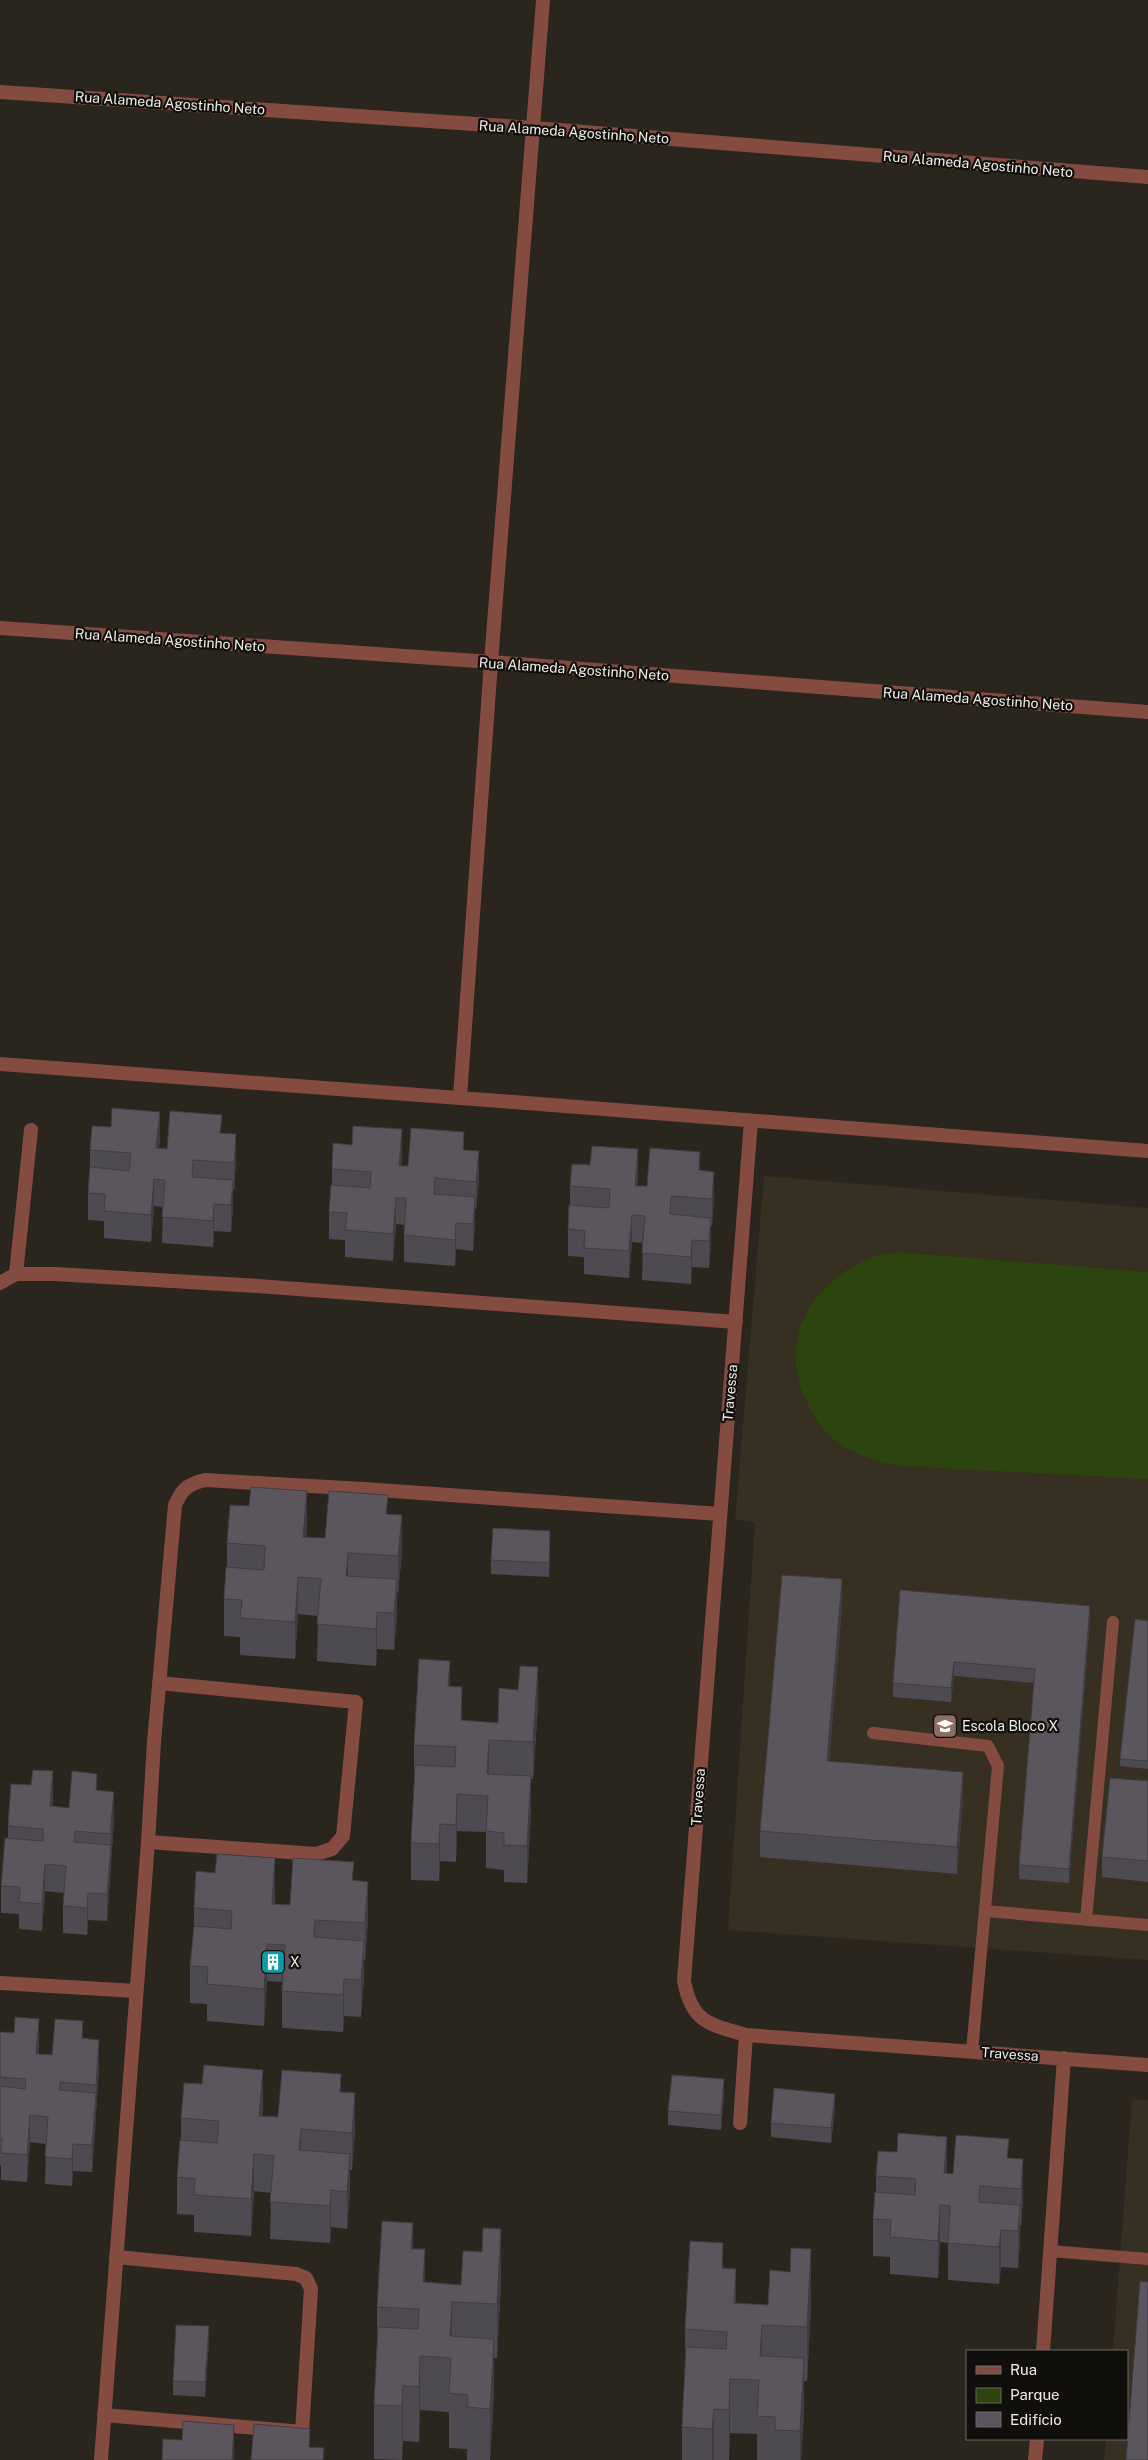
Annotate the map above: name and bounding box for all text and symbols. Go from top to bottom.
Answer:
street label: Rua Alameda Agostinho Neto [74,88,266,118]
street label: Rua Alameda Agostinho Neto [478,117,670,147]
street label: Rua Alameda Agostinho Neto [882,148,1074,180]
street label: Rua Alameda Agostinho Neto [74,625,266,655]
street label: Rua Alameda Agostinho Neto [478,654,670,684]
street label: Rua Alameda Agostinho Neto [882,684,1074,714]
street label: Travessa [720,1364,740,1422]
school or university icon: Escola Bloco X [932,1713,958,1739]
place label: Escola Bloco X [962,1718,1058,1734]
street label: Travessa [688,1768,708,1826]
building icon: X [260,1949,286,1975]
place label: X [290,1954,300,1970]
street label: Travessa [981,2044,1039,2064]
legend [966,2350,1128,2440]
text: Rua [1010,2361,1037,2378]
text: Parque [1010,2386,1060,2403]
text: Edifício [1010,2411,1062,2428]

